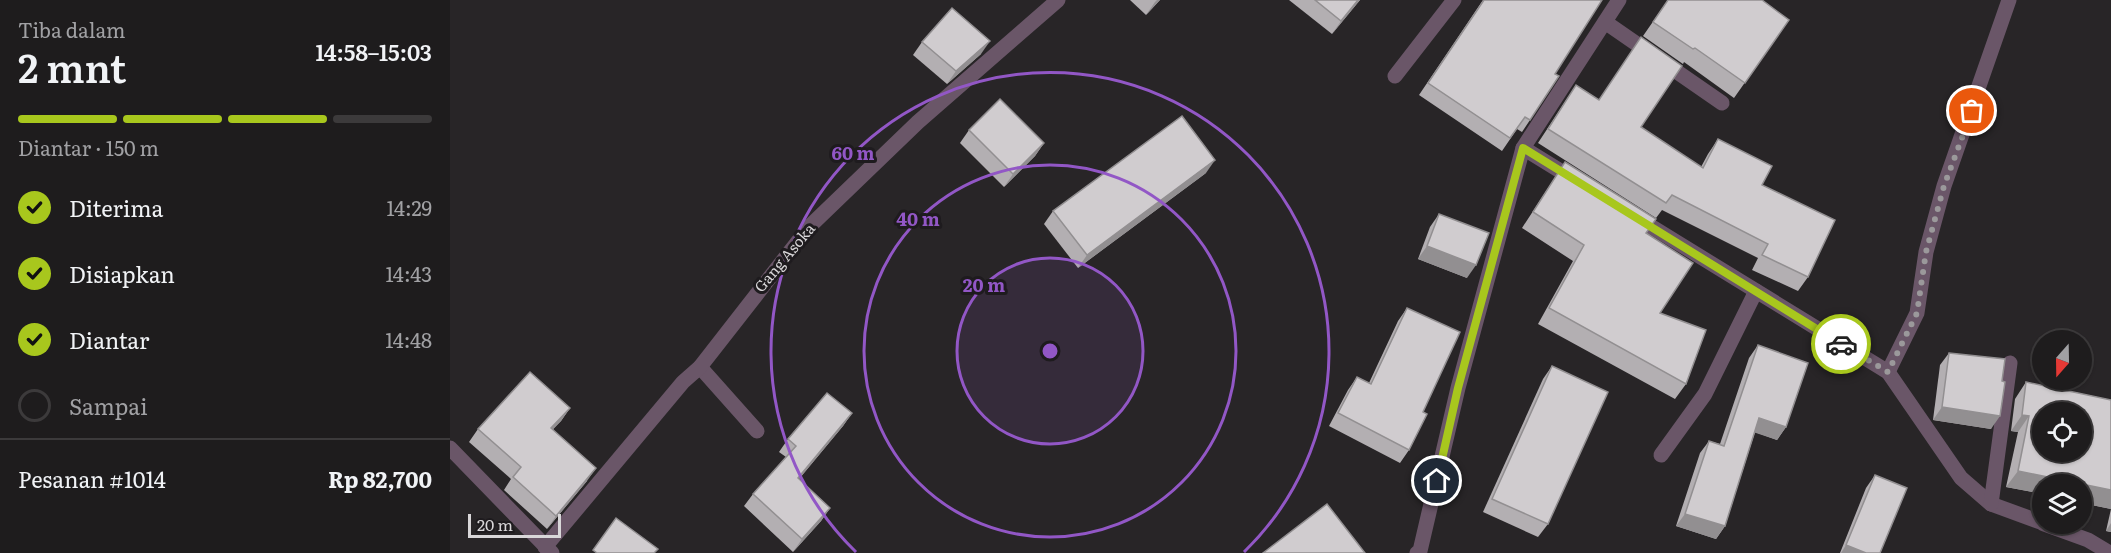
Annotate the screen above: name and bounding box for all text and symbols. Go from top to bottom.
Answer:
text: Tiba dalam [18,14,125,44]
text: 14:58–15:03 [316,35,432,68]
text: 2 mnt [18,37,126,95]
pin [1946,85,1997,136]
icon: bag [1955,94,1988,127]
text: Diantar · 150 m [18,132,159,162]
text: 60 m [831,139,875,166]
icon: check [18,191,51,224]
text: Diterima [69,191,163,224]
text: 14:29 [387,192,432,222]
text: 40 m [896,205,940,232]
street label: Gang Asoka [748,217,820,297]
icon: check [18,257,51,290]
text: Disiapkan [69,257,175,290]
text: 14:43 [386,258,432,288]
text: 20 m [963,271,1005,298]
courier [1811,314,1871,374]
icon: check [18,323,51,356]
text: Diantar [69,323,149,356]
text: 14:48 [385,324,432,354]
icon: car [1825,328,1858,361]
north arrow [2032,330,2092,390]
map controls [2032,330,2092,534]
centre of rings [1040,341,1060,361]
text: Sampai [69,389,147,422]
button: locate [2032,402,2092,462]
pin [1411,455,1462,506]
text: Pesanan #1014 [18,462,166,495]
text: Rp 82,700 [328,462,432,495]
icon: home [1420,464,1453,497]
button: layers [2032,474,2092,534]
scale bar [468,511,561,538]
text: 20 m [477,512,513,536]

